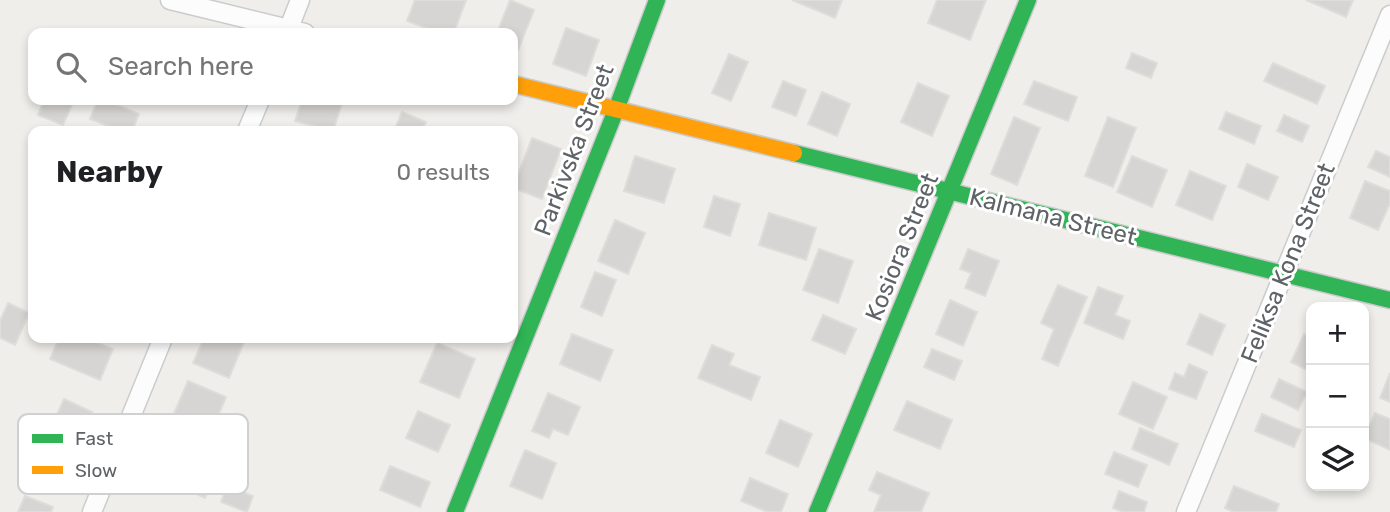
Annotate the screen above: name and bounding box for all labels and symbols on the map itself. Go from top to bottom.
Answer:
street label: Parkivska Street [528,60,620,240]
street label: Feliksa Kona Street [1235,159,1341,367]
street label: Kosiora Street [860,169,944,325]
street label: Kalmana Street [967,183,1139,251]
legend [18,414,248,494]
text: Fast [75,427,114,450]
text: Slow [75,459,117,482]

